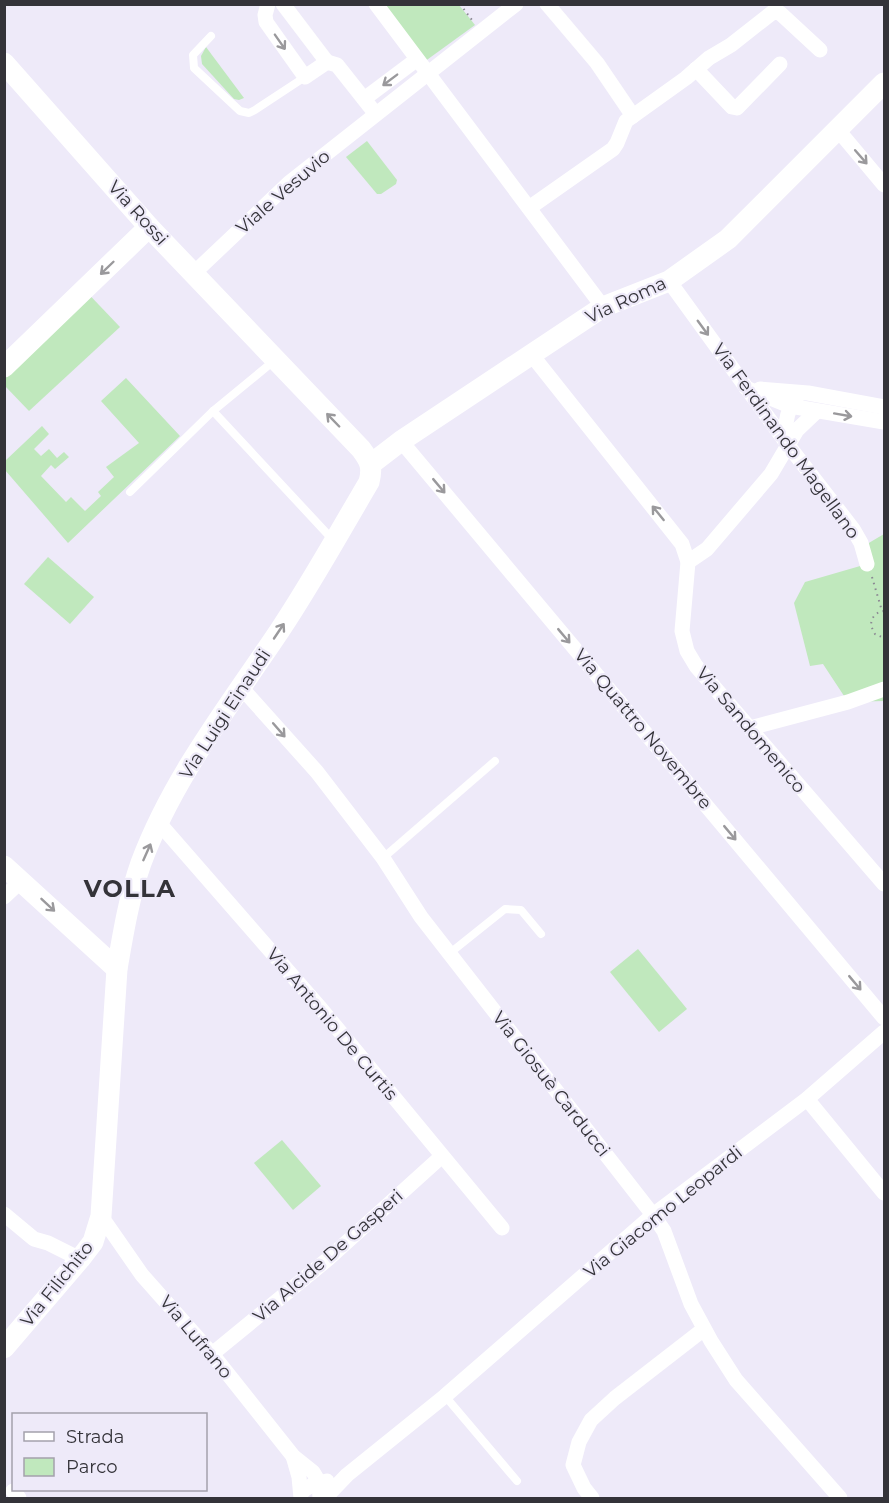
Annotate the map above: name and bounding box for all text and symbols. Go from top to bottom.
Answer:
one-way arrow [274,34,286,50]
one-way arrow [382,73,398,86]
street label: Viale Vesuvio [231,145,335,239]
one-way arrow [855,149,868,165]
street label: Via Rossi [103,176,173,250]
one-way arrow [99,260,114,275]
street label: Via Roma [582,272,670,328]
one-way arrow [697,320,709,336]
street label: Via Ferdinando Magellano [708,339,864,543]
one-way arrow [832,410,852,421]
one-way arrow [325,412,340,427]
one-way arrow [432,478,446,493]
one-way arrow [651,505,664,521]
one-way arrow [273,623,285,640]
one-way arrow [558,628,571,644]
street label: Via Quattro Novembre [569,644,717,814]
street label: Via Luigi Einaudi [175,645,275,783]
street label: Via Sandomenico [692,662,810,798]
one-way arrow [272,722,286,737]
one-way arrow [723,825,737,840]
one-way arrow [141,843,153,861]
district label: VOLLA [83,874,176,903]
one-way arrow [40,898,55,913]
street label: Via Antonio De Curtis [262,943,402,1105]
one-way arrow [849,975,862,991]
street label: Via Giosuè Carducci [487,1007,615,1161]
street label: Via Giacomo Leopardi [579,1141,747,1283]
street label: Via Alcide De Gasperi [248,1185,408,1327]
street label: Via Filichito [16,1237,98,1331]
street label: Via Lufrano [155,1291,237,1383]
legend [12,1413,207,1491]
text: Strada [66,1426,124,1448]
text: Parco [66,1456,118,1478]

